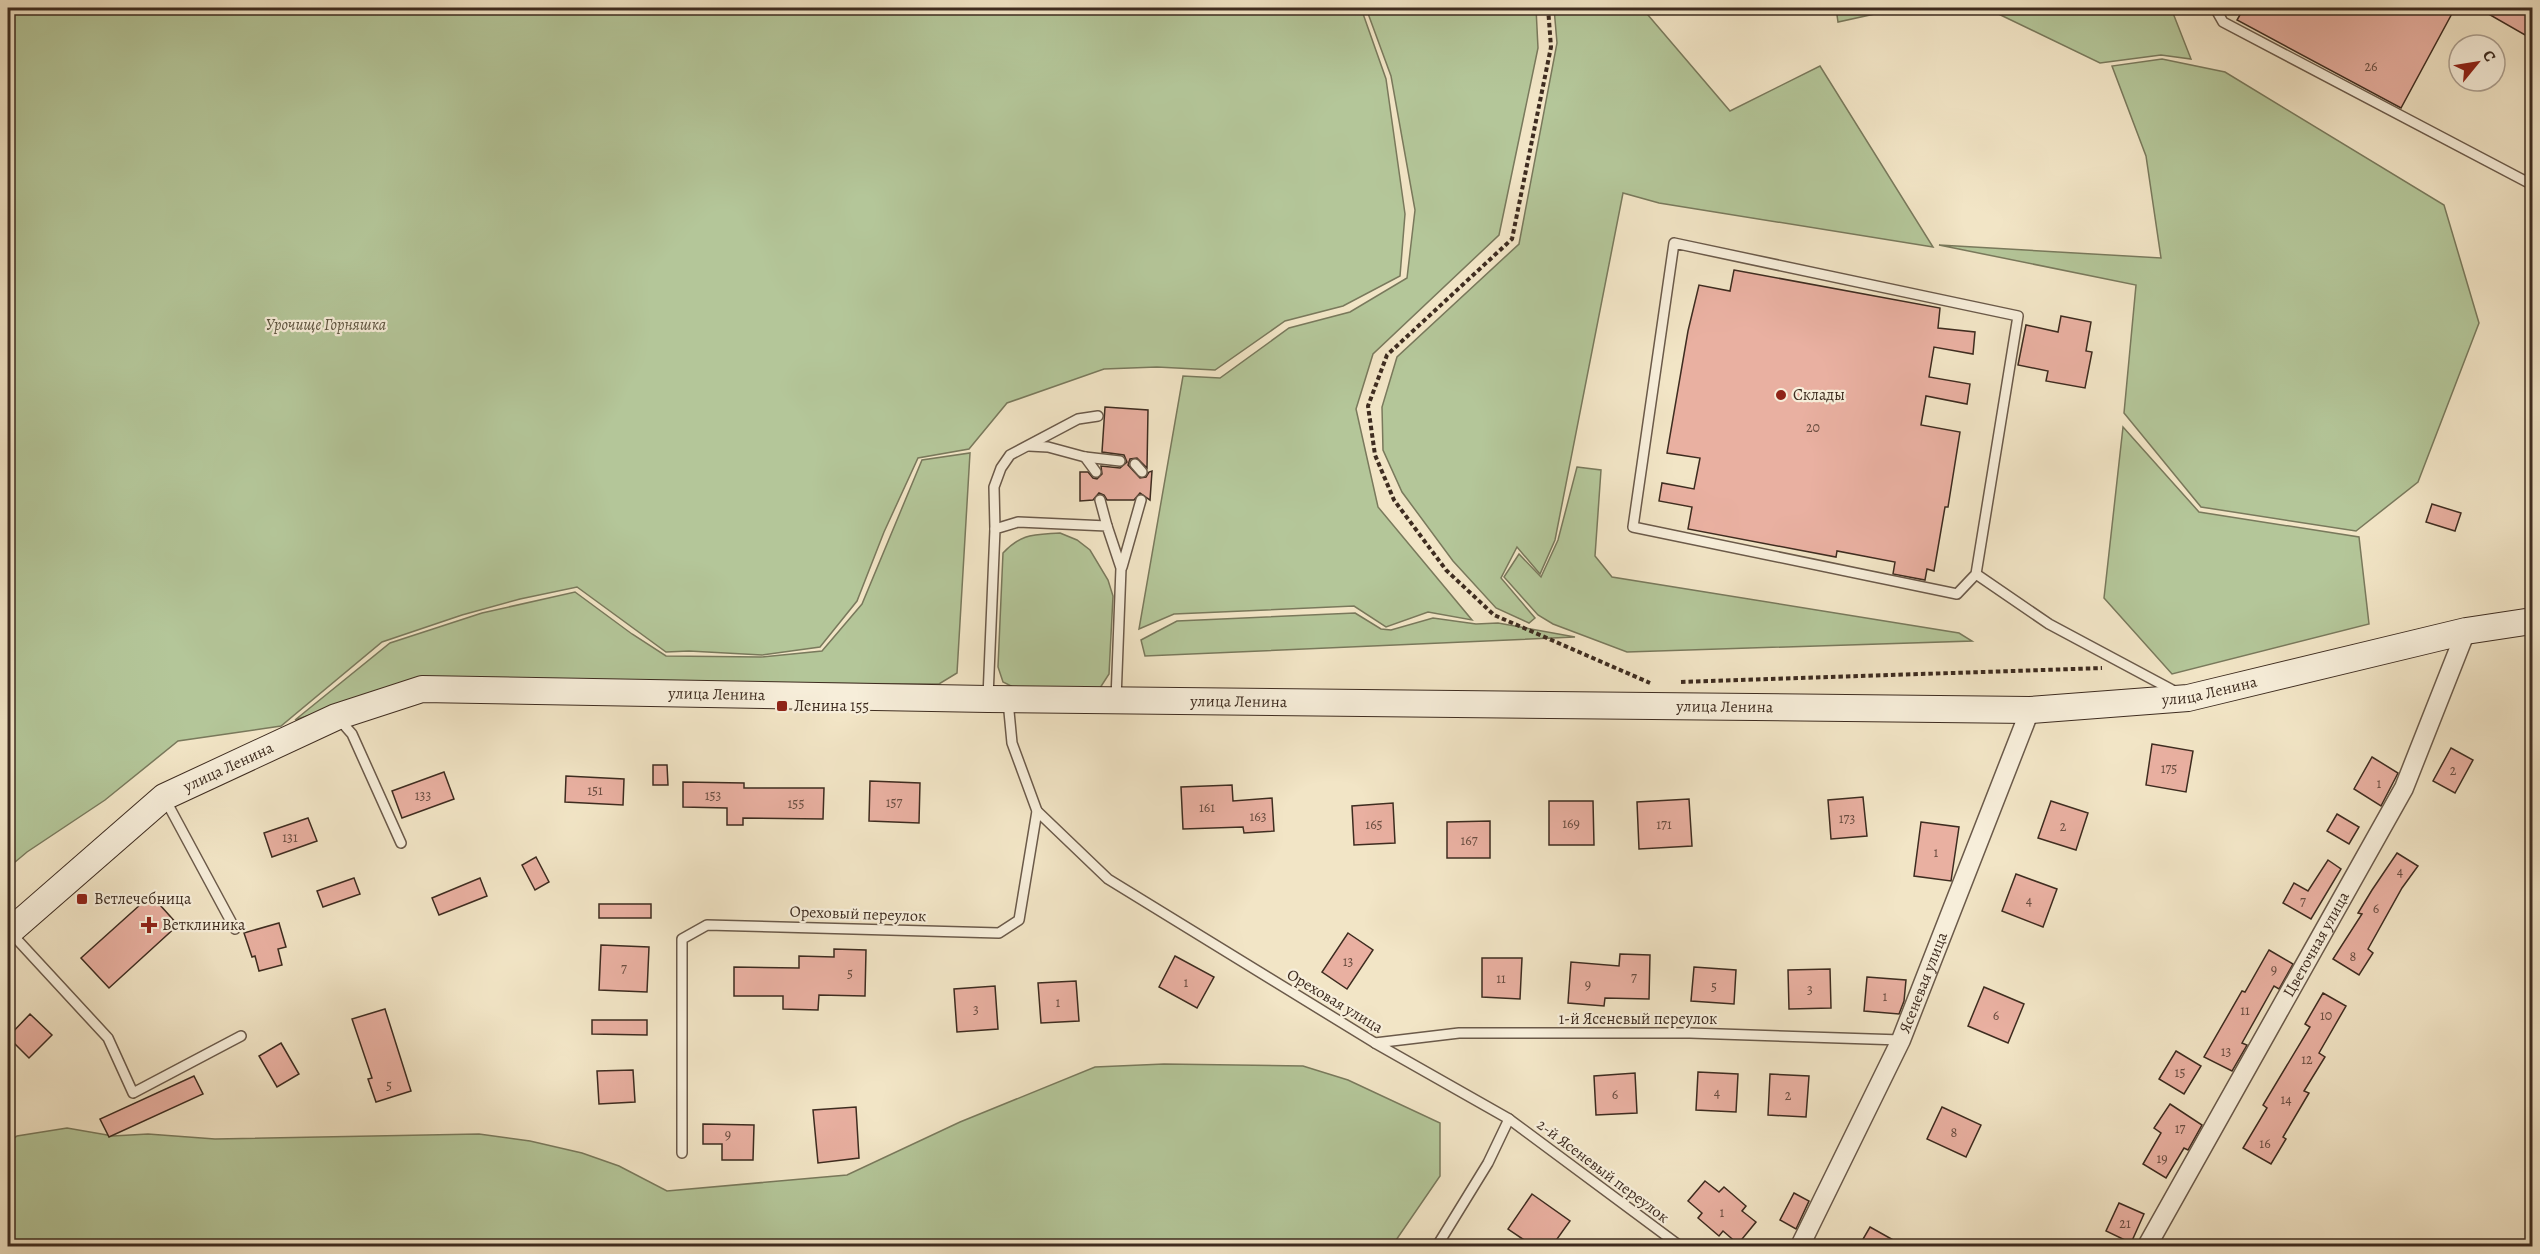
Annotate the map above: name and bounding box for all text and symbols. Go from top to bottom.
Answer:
north arrow [2447,33,2507,93]
text: С [2477,46,2501,66]
house number: 26 [2364,57,2378,76]
park label: Урочище Горняшка [266,314,386,336]
place label: Склады [1793,384,1845,406]
marker: Склады [1774,388,1788,402]
house number: 20 [1806,418,1820,437]
street label: улица Ленина [2160,671,2260,711]
street label: улица Ленина [667,682,766,706]
street label: улица Ленина [1189,690,1288,713]
place label: Ленина 155 [794,695,869,717]
street label: улица Ленина [1675,695,1774,718]
marker: Ленина 155 [775,699,789,713]
street label: улица Ленина [179,736,278,798]
house number: 175 [2161,759,2177,778]
house number: 2 [2450,761,2457,780]
house number: 1 [2377,774,2382,793]
house number: 151 [587,781,603,800]
house number: 133 [415,786,431,805]
house number: 153 [705,786,721,805]
house number: 157 [886,793,902,812]
house number: 155 [788,794,804,813]
house number: 161 [1199,798,1215,817]
house number: 163 [1249,807,1267,826]
house number: 173 [1839,809,1855,828]
house number: 169 [1562,814,1580,833]
house number: 165 [1365,815,1383,834]
house number: 171 [1656,815,1672,834]
house number: 2 [2060,817,2067,836]
house number: 131 [282,828,298,847]
house number: 167 [1460,831,1478,850]
house number: 1 [1934,843,1939,862]
house number: 4 [2397,862,2403,881]
street label: Цветочная улица [2278,887,2355,1001]
place label: Ветлечебница [94,888,192,910]
house number: 4 [2026,891,2032,910]
marker: Ветлечебница [75,892,89,906]
house number: 7 [2300,892,2306,911]
house number: 6 [2373,899,2379,918]
street label: Ореховый переулок [789,901,927,927]
place label: Ветклиника [162,914,246,936]
marker: Ветклиника [140,916,158,934]
street label: Ясеневая улица [1894,928,1953,1036]
house number: 8 [2350,947,2357,966]
house number: 13 [1343,952,1353,971]
house number: 7 [621,959,627,978]
house number: 9 [2271,960,2277,979]
house number: 5 [847,964,853,983]
street label: Ореховая улица [1283,964,1388,1039]
house number: 7 [1631,968,1637,987]
house number: 11 [1496,969,1506,988]
house number: 1 [1184,973,1189,992]
house number: 9 [1585,975,1591,994]
house number: 5 [1711,977,1717,996]
house number: 3 [1807,980,1813,999]
house number: 1 [1883,987,1888,1006]
house number: 1 [1056,993,1061,1012]
house number: 3 [973,1000,979,1019]
house number: 11 [2240,1001,2250,1020]
house number: 6 [1993,1006,1999,1025]
house number: 10 [2320,1006,2332,1025]
street label: 1-й Ясеневый переулок [1559,1008,1717,1030]
house number: 13 [2221,1042,2231,1061]
house number: 12 [2301,1050,2313,1069]
house number: 15 [2175,1063,2185,1082]
house number: 5 [386,1076,392,1095]
house number: 4 [1714,1083,1720,1102]
house number: 6 [1612,1085,1618,1104]
house number: 2 [1785,1086,1792,1105]
house number: 14 [2280,1090,2292,1109]
street label: 2-й Ясеневый переулок [1532,1114,1674,1228]
house number: 17 [2175,1119,2185,1138]
house number: 8 [1951,1123,1958,1142]
house number: 9 [725,1125,731,1144]
house number: 16 [2259,1134,2271,1153]
house number: 19 [2156,1149,2168,1168]
house number: 1 [1720,1203,1725,1222]
house number: 21 [2119,1214,2131,1233]

